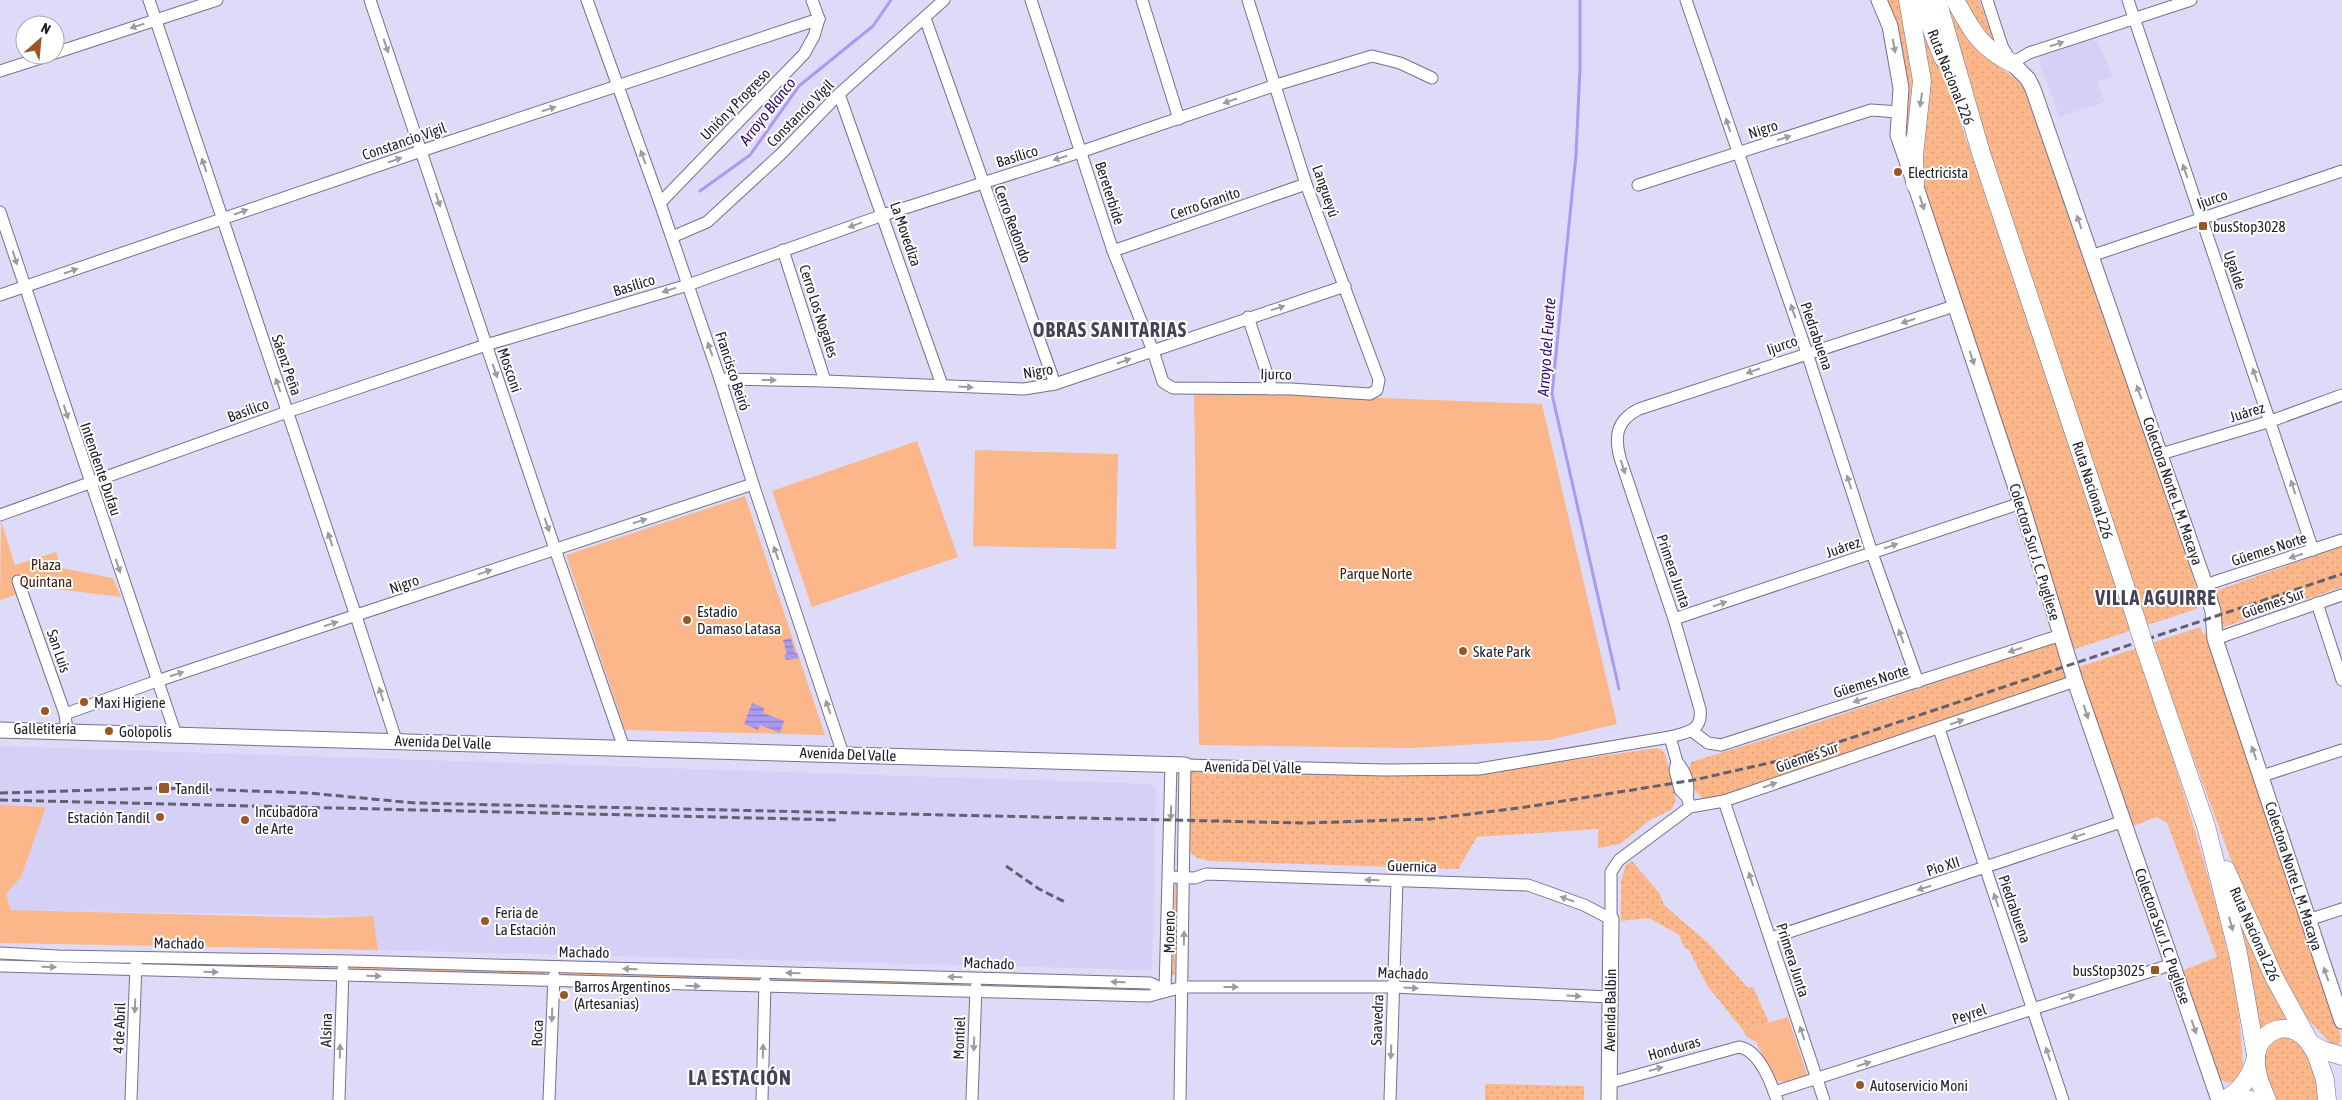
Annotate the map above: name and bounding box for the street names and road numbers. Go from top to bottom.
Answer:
street label: Ruta Nacional 226 [1924,27,1978,127]
street label: Unión y Progreso [697,65,773,143]
street label: Constancio Vigil [763,76,837,150]
street label: Nigro [1746,116,1780,142]
street label: Constancio Vigil [360,119,448,163]
street label: Basílico [994,142,1040,170]
street label: Bereterbide [1092,159,1128,227]
street label: Langueyú [1309,163,1343,219]
street label: Cerro Redondo [991,183,1035,265]
street label: Cerro Granito [1168,183,1242,223]
street label: Ijurco [2194,186,2230,212]
street label: La Movediza [887,199,925,269]
street label: Ugalde [2220,248,2250,292]
street label: Cerro Los Nogales [796,262,842,360]
street label: Basílico [611,271,657,299]
street label: Piedrabuena [1797,300,1837,372]
street label: Francisco Beiró [712,329,754,413]
street label: Sáenz Peña [269,332,305,398]
street label: Ijurco [1764,332,1800,358]
street label: Mosconi [495,346,525,394]
street label: Nigro [1022,360,1054,382]
street label: Ijurco [1260,365,1292,383]
street label: Basílico [225,395,271,425]
street label: Juárez [2227,398,2267,425]
street label: Colectora Norte L. M. Macaya [2140,415,2206,567]
street label: Intendente Dufau [77,420,125,518]
street label: Ruta Nacional 226 [2069,439,2117,541]
street label: Colectora Sur J. C. Pugliese [2006,481,2064,623]
street label: Güemes Norte [2229,529,2309,569]
street label: Primera Junta [1653,532,1695,610]
street label: Juárez [1823,533,1863,561]
street label: Nigro [387,571,421,597]
street label: Güemes Sur [2240,584,2307,622]
street label: San Luis [44,627,74,675]
street label: Güemes Norte [1831,661,1911,701]
street label: Avenida Del Valle [394,732,492,752]
street label: Güemes Sur [1774,738,1841,776]
street label: Avenida Del Valle [799,744,897,764]
street label: Avenida Del Valle [1204,758,1302,776]
street label: Colectora Norte L. M. Macaya [2262,799,2326,953]
street label: Pío XII [1924,853,1962,879]
street label: Guernica [1387,857,1437,875]
street label: Colectora Sur J. C. Pugliese [2132,866,2194,1006]
street label: Piedrabuena [1995,873,2035,945]
street label: Ruta Nacional 226 [2227,884,2283,984]
street label: Moreno [1160,911,1178,953]
street label: Primera Junta [1773,921,1813,999]
street label: Machado [153,934,205,952]
street label: Machado [558,943,610,961]
street label: Machado [963,954,1015,972]
street label: Machado [1377,964,1429,982]
street label: Avenida Balbín [1601,968,1619,1052]
street label: Saavedra [1368,994,1386,1046]
street label: Peyrel [1950,1000,1988,1028]
street label: 4 de Abril [110,1002,128,1054]
street label: Alsina [317,1013,335,1047]
street label: Montiel [950,1016,968,1060]
street label: Roca [528,1019,546,1047]
street label: Honduras [1646,1032,1702,1064]

